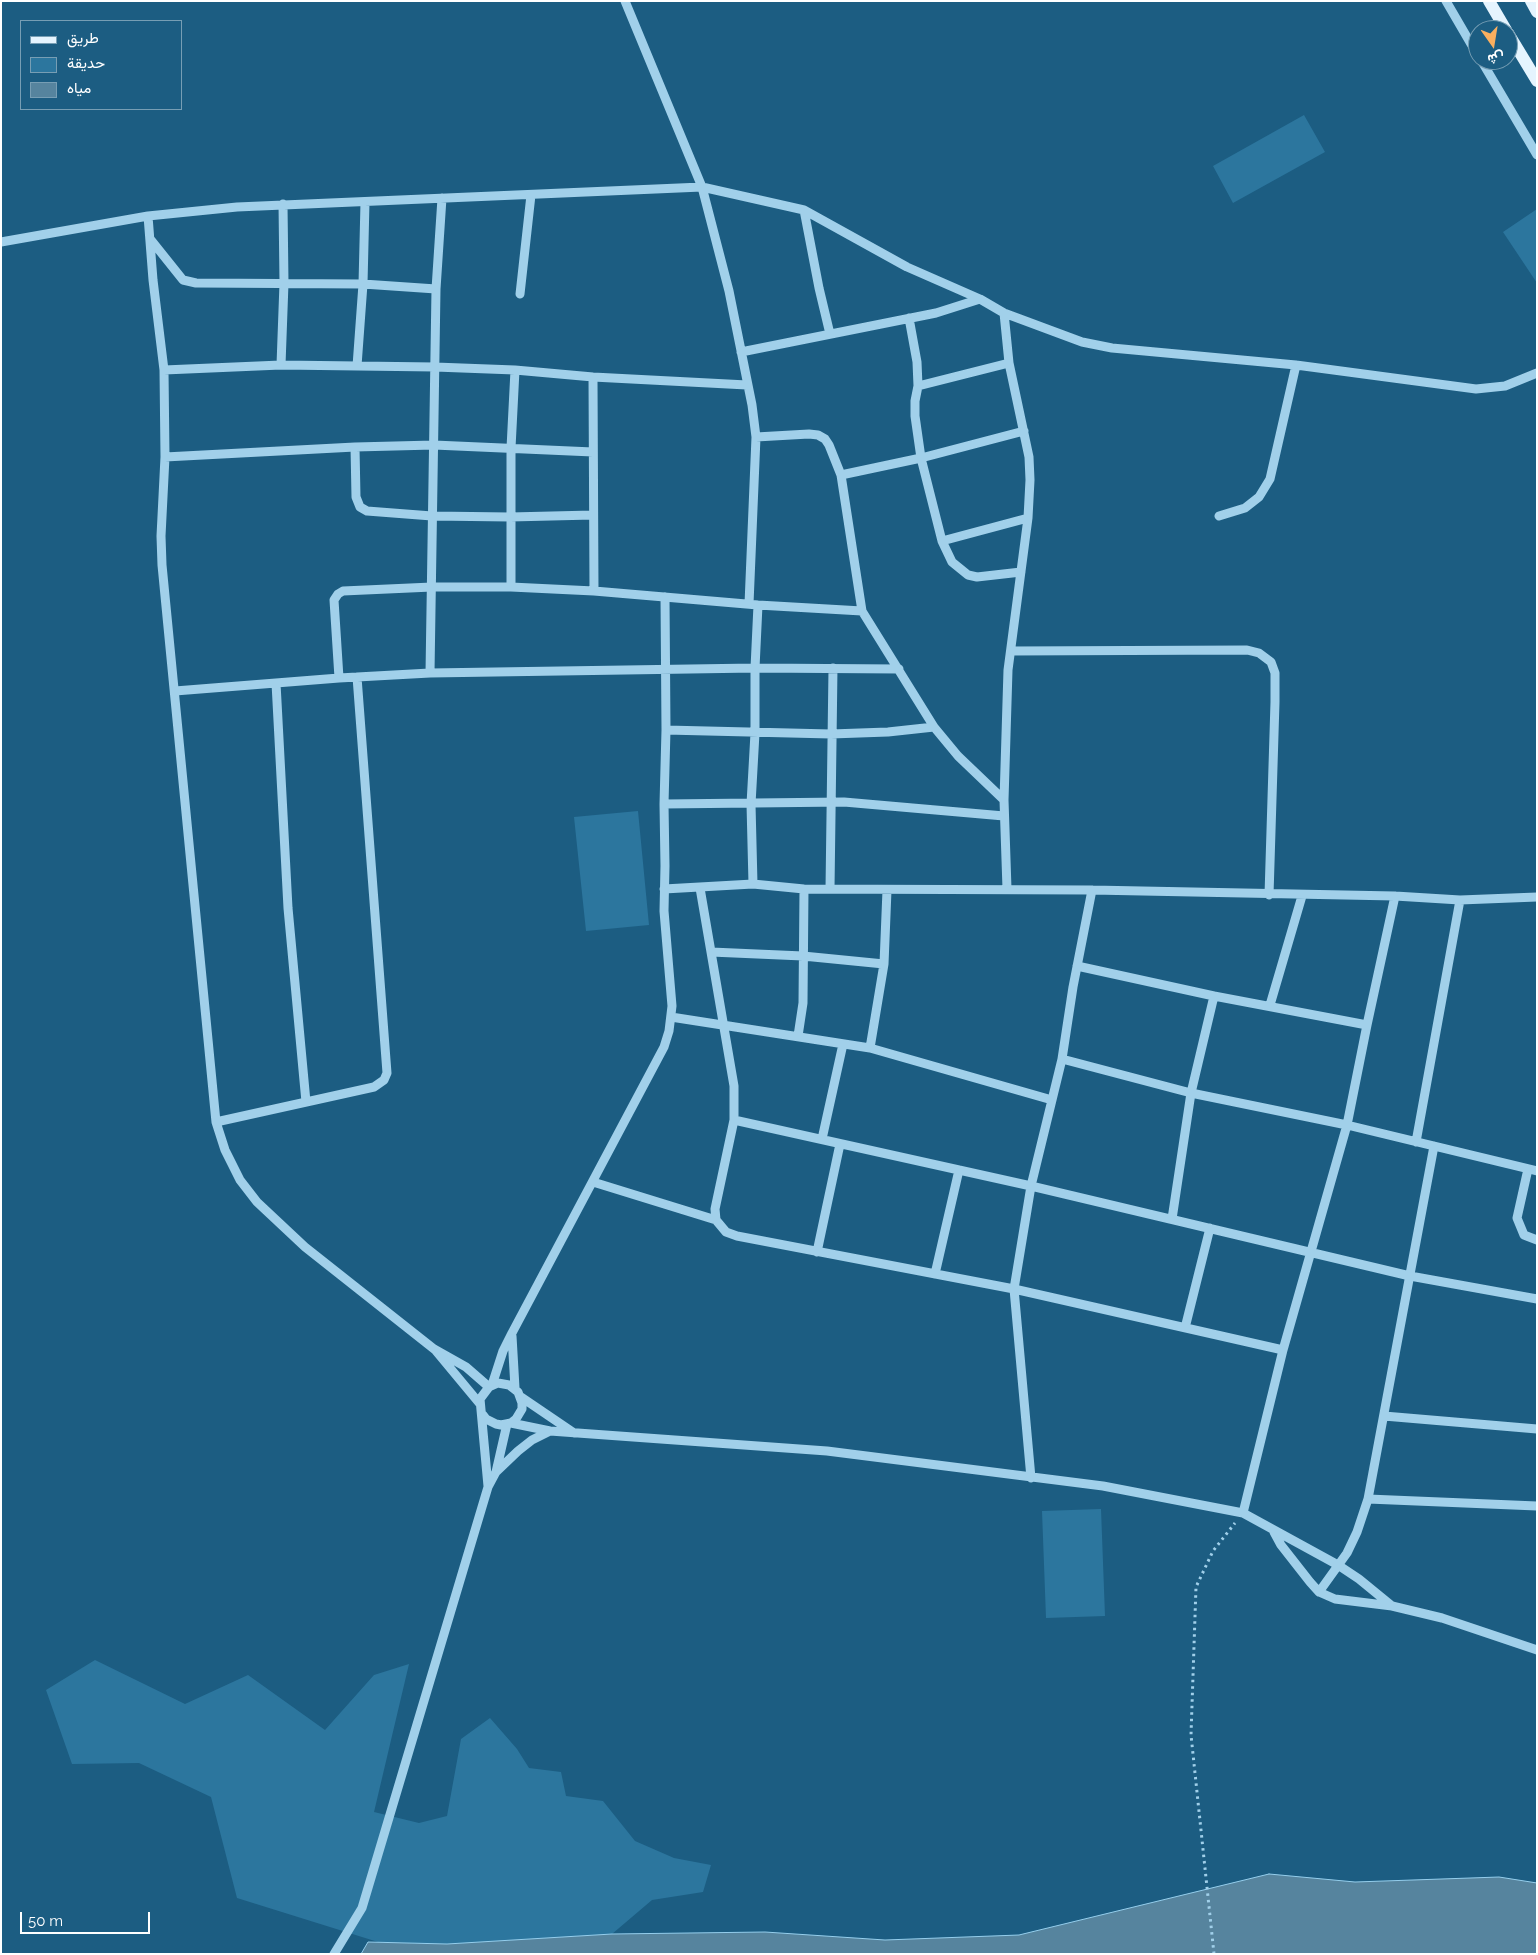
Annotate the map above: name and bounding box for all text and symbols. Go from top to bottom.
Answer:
legend [20,20,182,110]
north arrow [1468,20,1518,70]
text: طريق [67,29,99,47]
text: ش [1486,49,1506,68]
text: حديقة [67,54,105,72]
text: مياه [67,79,91,97]
scale bar [22,1902,152,1934]
text: 50 m [28,1912,63,1930]

